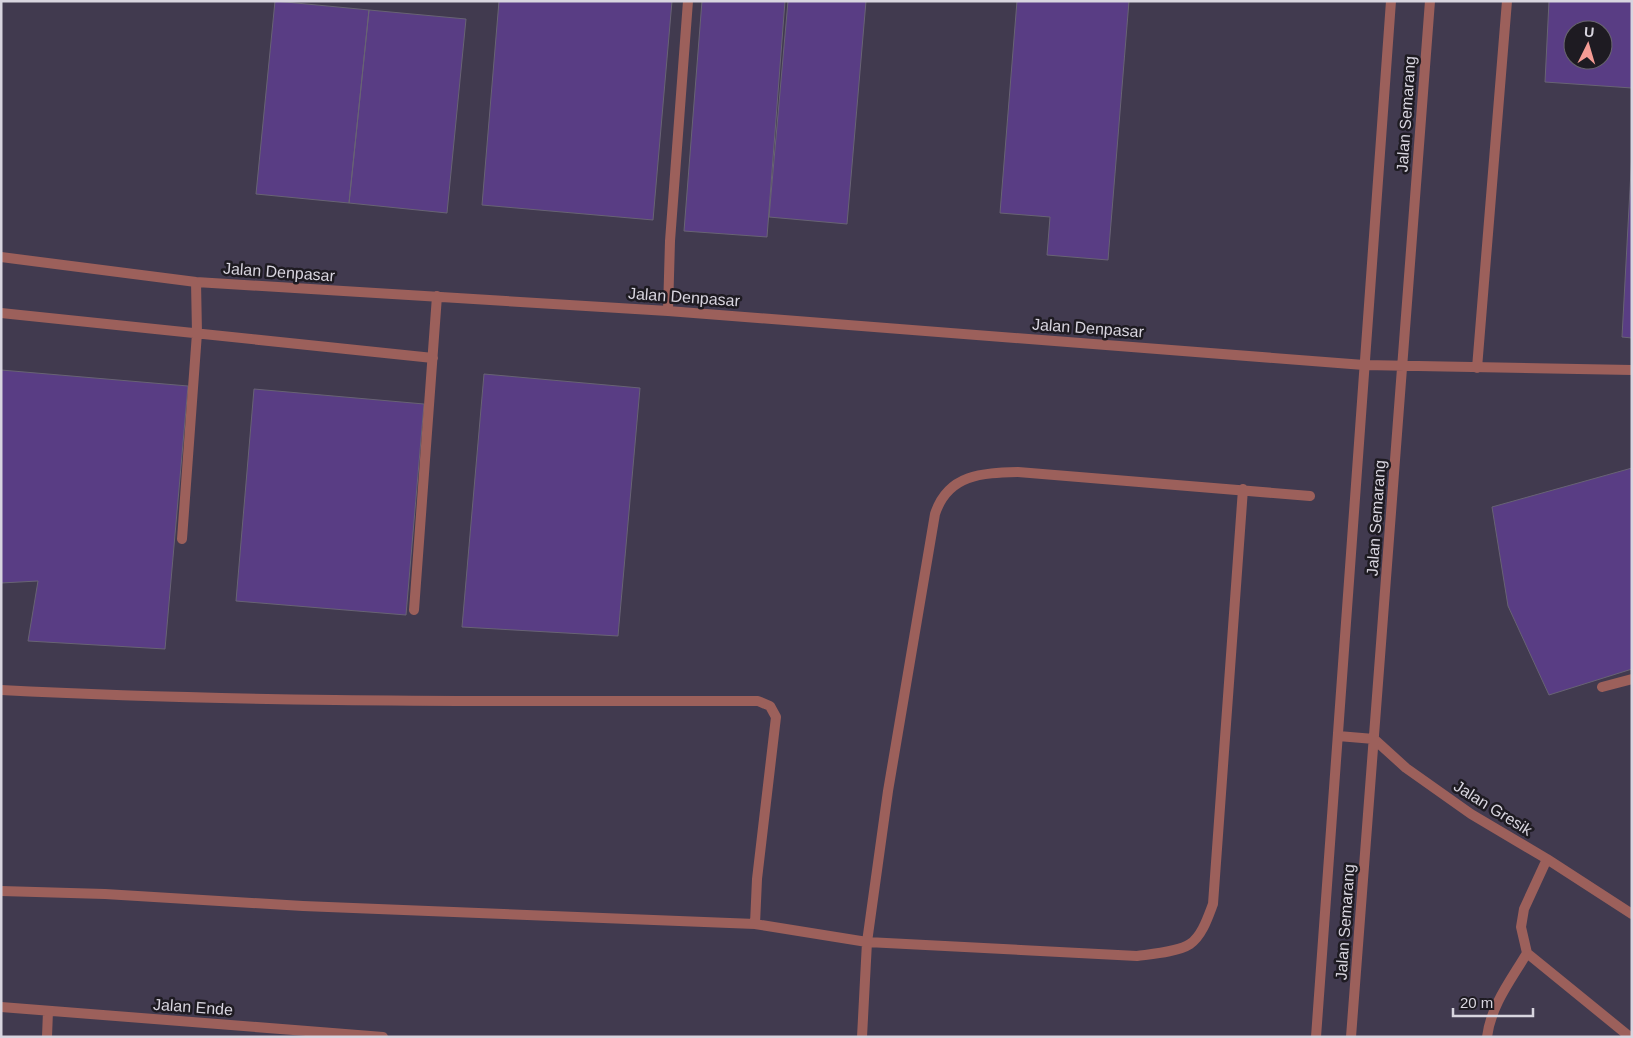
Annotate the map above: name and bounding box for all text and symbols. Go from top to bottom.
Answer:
north arrow [1563,20,1613,70]
text: U [1583,24,1595,40]
street label: Jalan Semarang [1393,55,1419,173]
street label: Jalan Denpasar [223,260,336,284]
street label: Jalan Denpasar [628,285,741,309]
street label: Jalan Denpasar [1032,316,1145,340]
street label: Jalan Semarang [1363,459,1389,577]
street label: Jalan Gresik [1451,777,1536,839]
street label: Jalan Semarang [1332,863,1358,981]
scale bar [1453,986,1533,1018]
text: 20 m [1460,994,1493,1011]
street label: Jalan Ende [152,996,234,1018]

